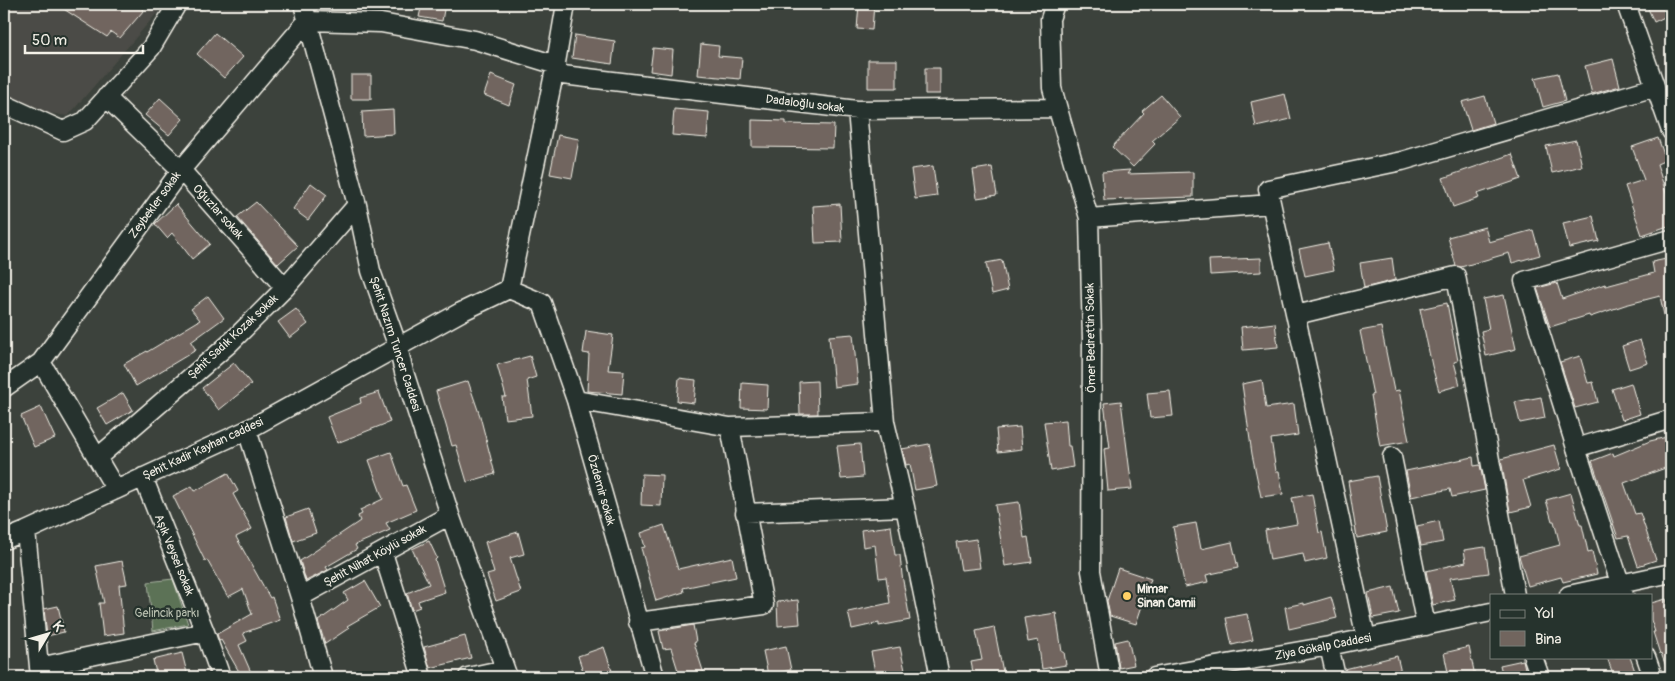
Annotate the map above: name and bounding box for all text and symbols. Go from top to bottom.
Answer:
scale bar [25,22,142,54]
text: 50 m [32,31,67,50]
street label: Dadaloğlu sokak [765,92,845,116]
street label: Zeybekler sokak [126,169,184,241]
street label: Oğuzlar sokak [189,181,247,243]
street label: Şehit Nazım Tuncer Caddesi [366,275,424,413]
street label: Ömer Bedrettin Sokak [1082,283,1099,393]
street label: Şehit Sadık Kozak sokak [185,291,281,383]
street label: Şehit Kadir Kayhan caddesi [140,414,266,484]
street label: Özdemir sokak [584,452,619,527]
street label: Aşık Veysel sokak [151,512,197,598]
street label: Şehit Nihat Köylü sokak [321,522,429,590]
place label: Mimar Sinan Camii [1137,582,1195,611]
marker: Mimar Sinan Camii [1121,590,1133,602]
legend [1490,594,1652,658]
text: Yol [1534,604,1554,623]
park label: Gelincik parkı [134,606,200,621]
north arrow [22,608,72,658]
text: K [49,618,67,635]
street label: Ziya Gökalp Caddesi [1273,630,1373,664]
text: Bina [1535,630,1562,649]

